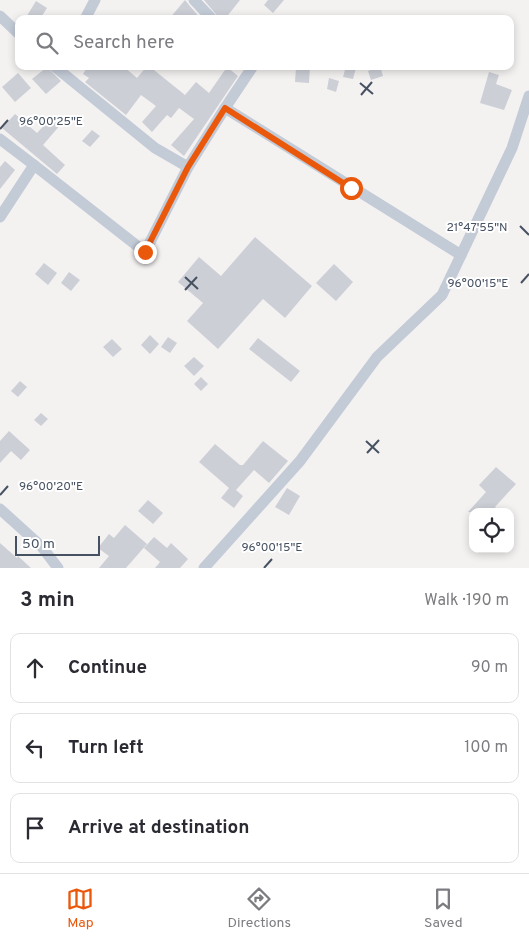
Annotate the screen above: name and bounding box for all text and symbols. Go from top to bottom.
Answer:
search box [15,15,514,70]
icon: search [33,29,61,57]
text: Search here [73,31,175,55]
text: 96°00'25"E [19,114,83,130]
route start [340,177,363,200]
text: 21°47'55"N [446,220,508,236]
route end [134,241,157,264]
text: 96°00'15"E [447,276,509,292]
text: 96°00'20"E [19,479,83,495]
map controls [469,508,514,553]
button: locate [469,508,514,553]
scale bar [15,533,100,556]
text: 50 m [22,536,55,553]
text: 96°00'15"E [241,540,303,556]
text: 3 min [20,587,75,614]
text: Walk · 190 m [424,591,509,611]
icon: ahead [21,654,49,682]
text: Continue [68,656,147,680]
text: 90 m [471,658,508,678]
icon: left [21,734,49,762]
text: Turn left [68,736,144,760]
text: 100 m [464,738,508,758]
icon: arrive [21,814,49,842]
text: Arrive at destination [68,816,249,840]
tab: Map [66,885,94,932]
tab: Directions [227,885,291,932]
tab: Saved [424,885,463,932]

